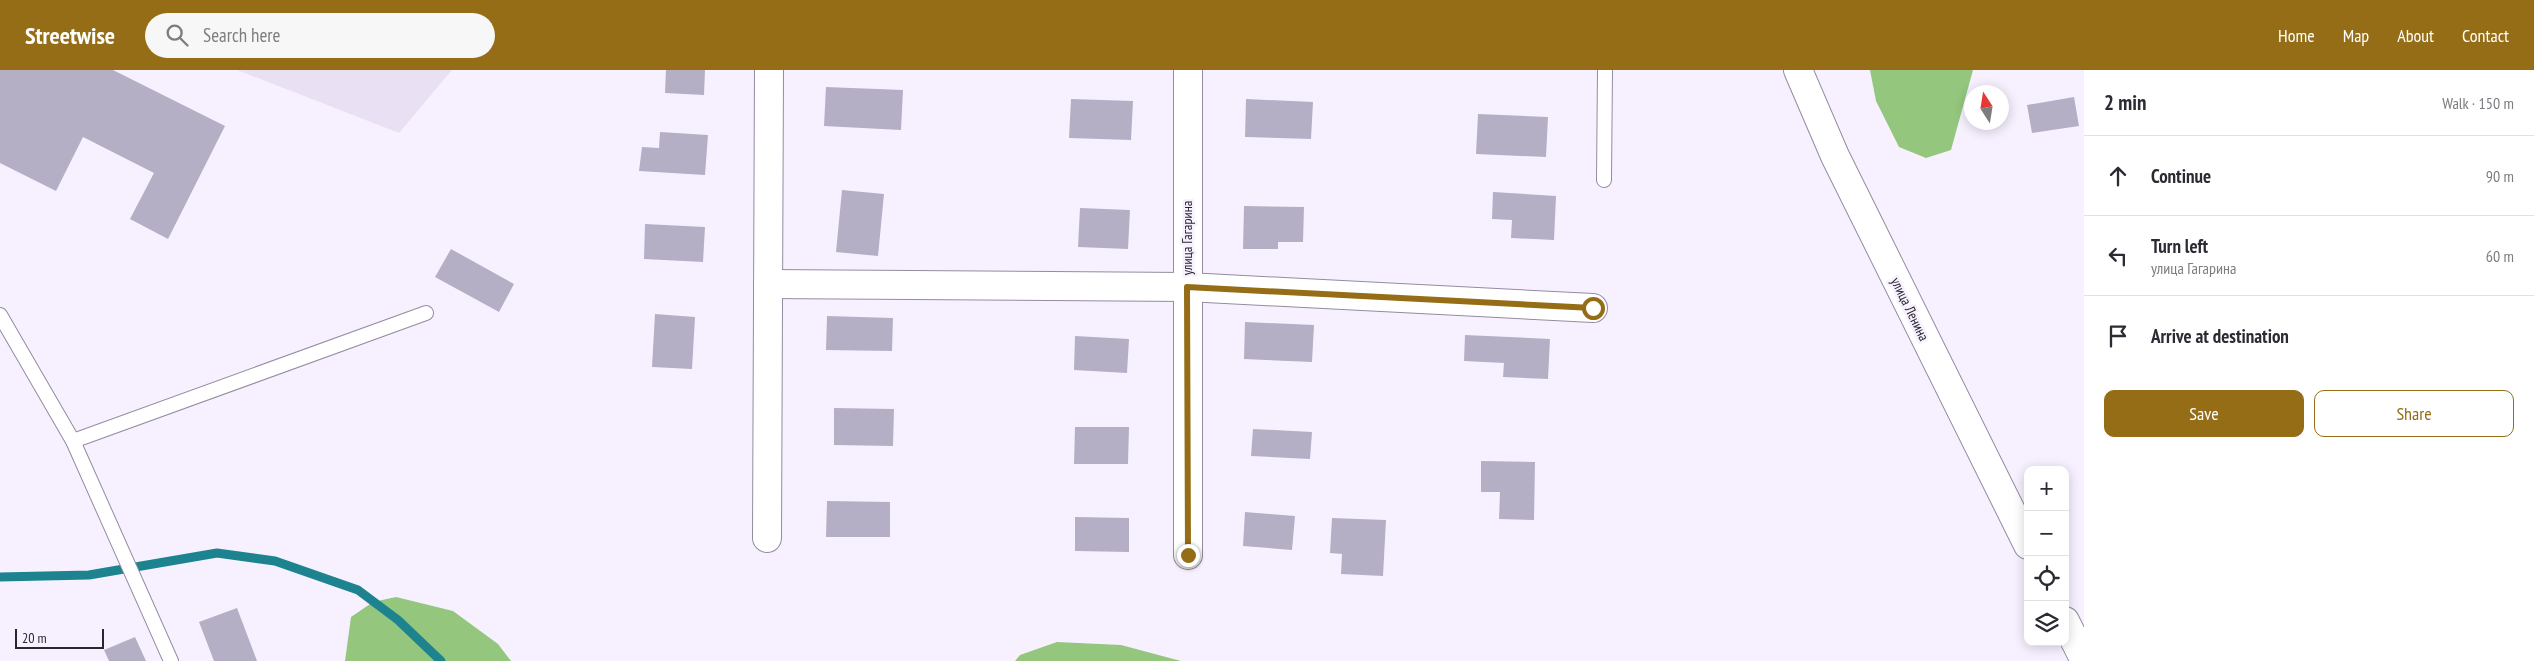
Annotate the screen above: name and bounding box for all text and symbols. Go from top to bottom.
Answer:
search box [145,13,495,58]
text: Streetwise [25,20,115,51]
icon: search [163,21,191,49]
text: Search here [203,23,280,47]
text: Home [2278,24,2315,47]
text: Map [2343,24,2369,47]
text: About [2397,24,2434,47]
text: Contact [2462,24,2509,47]
north arrow [1964,85,2009,130]
text: 2 min [2104,89,2146,116]
text: Walk · 150 m [2442,93,2514,113]
icon: ahead [2104,162,2132,190]
text: Continue [2151,164,2211,188]
text: 90 m [2486,166,2514,186]
street label: улица Гагарина [1178,201,1196,275]
text: Turn left [2151,234,2208,258]
icon: left [2104,242,2132,270]
text: 60 m [2486,246,2514,266]
text: улица Гагарина [2151,258,2236,278]
street label: улица Ленина [1887,274,1933,344]
route start [1582,297,1605,320]
icon: arrive [2104,322,2132,350]
text: Arrive at destination [2151,324,2289,348]
button: Save [2104,390,2304,437]
button: Share [2314,390,2514,437]
map controls [2024,466,2069,646]
button: + [2024,466,2069,511]
button: − [2024,511,2069,556]
route end [1177,544,1200,567]
button: locate [2024,556,2069,601]
button: layers [2024,601,2069,646]
scale bar [15,626,104,649]
text: 20 m [22,629,47,647]

